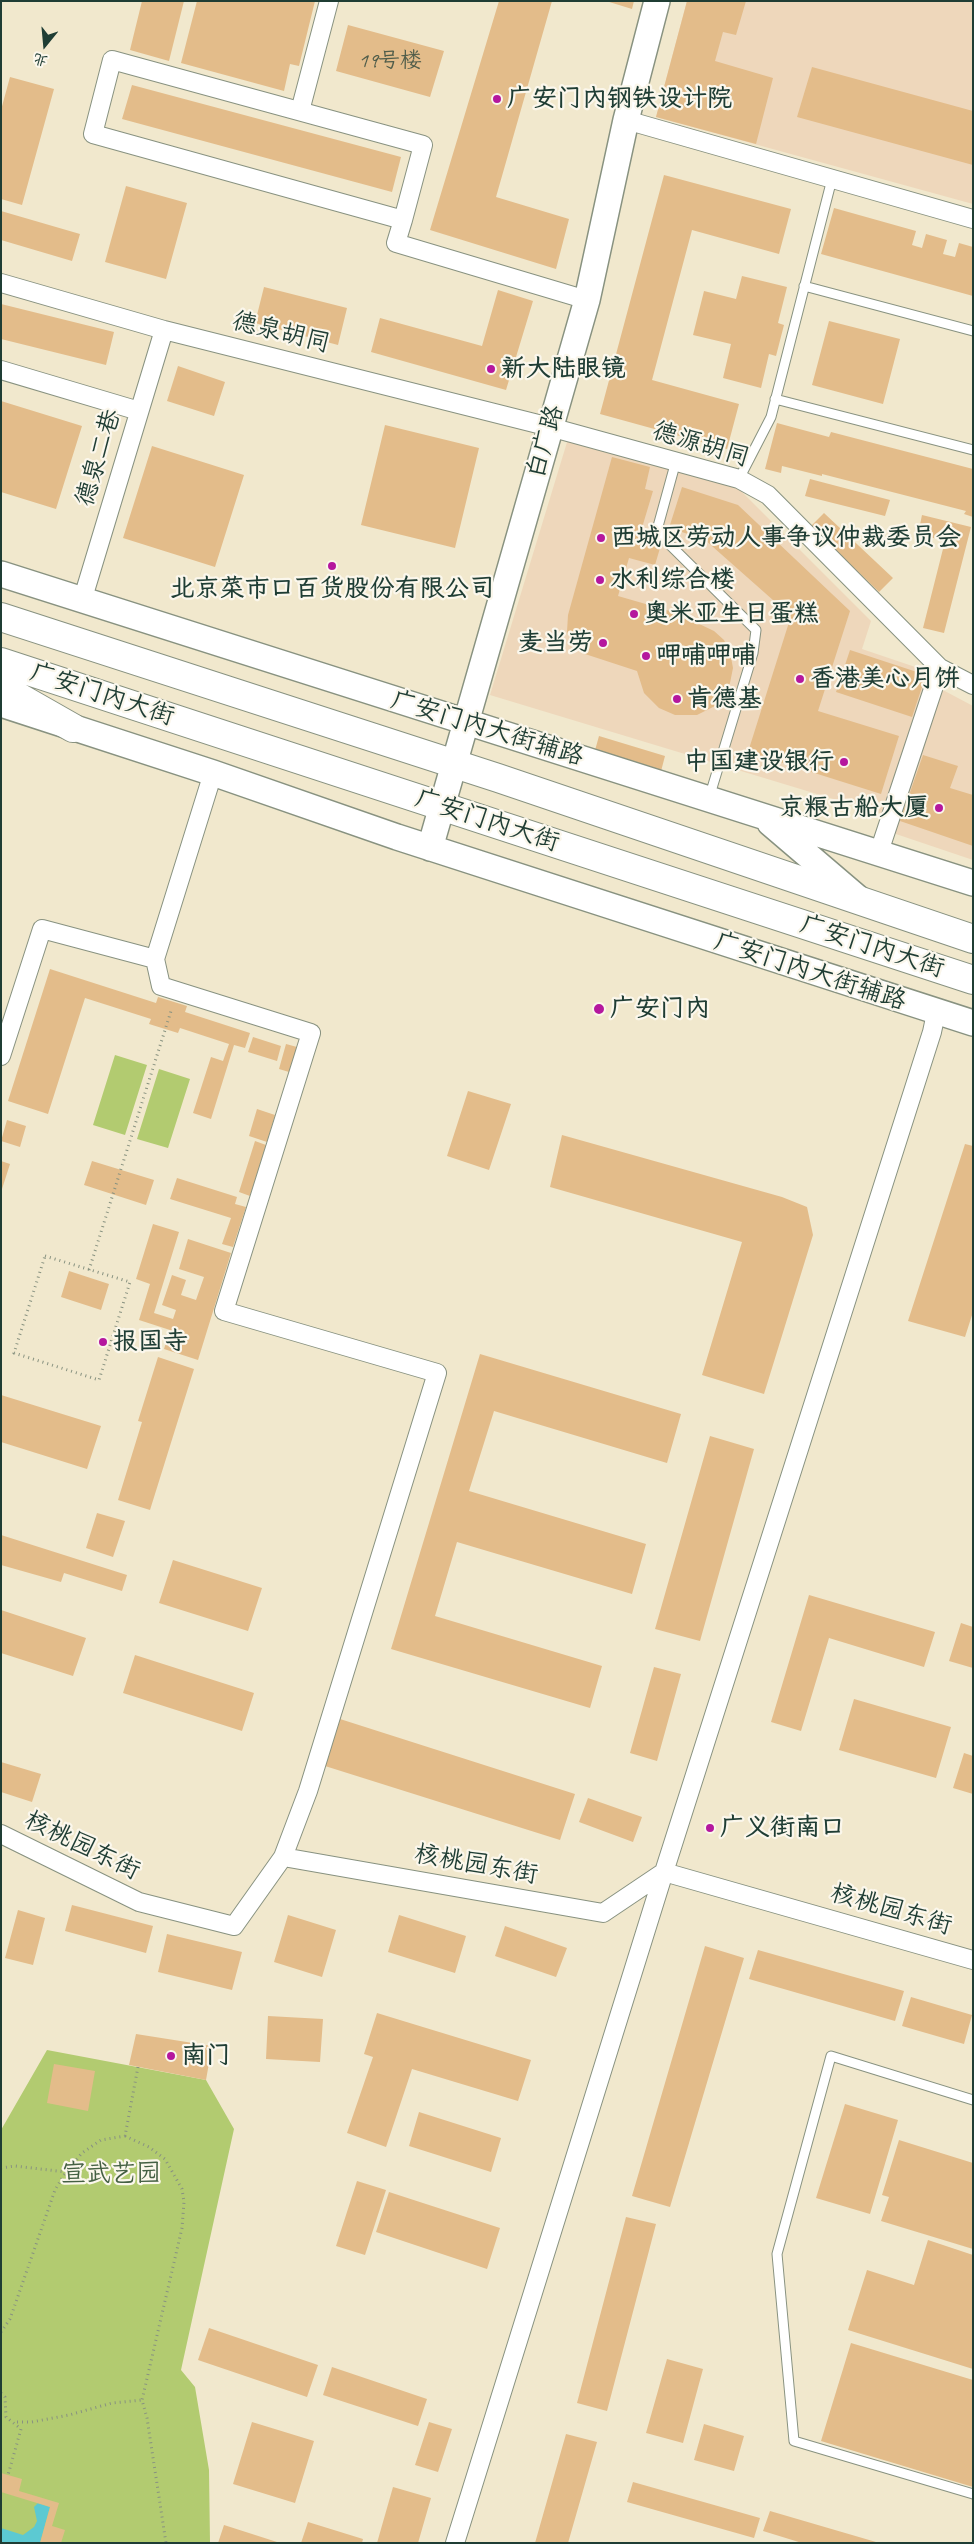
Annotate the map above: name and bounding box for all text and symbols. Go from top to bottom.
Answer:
north arrow [20,20,70,70]
house number: 19号楼 [358,48,422,74]
text: 北 [31,50,50,70]
place label: 广安门内钢铁设计院 [507,84,732,114]
marker: 广安门内钢铁设计院 [491,93,503,105]
street label: 德泉胡同 [229,306,333,360]
place label: 新大陆眼镜 [501,354,626,384]
marker: 新大陆眼镜 [485,363,497,375]
street label: 白广路 [521,402,571,482]
street label: 德泉二巷 [70,406,128,510]
street label: 德源胡同 [649,416,753,474]
place label: 西城区劳动人事争议仲裁委员会 [611,523,961,553]
marker: 西城区劳动人事争议仲裁委员会 [595,532,607,544]
marker: 北京菜市口百货股份有限公司 [326,560,338,572]
place label: 水利综合楼 [610,565,735,595]
place label: 北京菜市口百货股份有限公司 [170,574,494,604]
marker: 水利综合楼 [594,574,606,586]
place label: 奥米亚生日蛋糕 [644,599,819,629]
marker: 奥米亚生日蛋糕 [628,608,640,620]
place label: 麦当劳 [518,628,593,658]
marker: 麦当劳 [597,637,609,649]
place label: 呷哺呷哺 [656,641,756,671]
marker: 呷哺呷哺 [640,650,652,662]
street label: 广安门内大街 [26,658,178,732]
place label: 香港美心月饼 [810,664,960,694]
marker: 香港美心月饼 [794,673,806,685]
place label: 肯德基 [687,684,762,714]
street label: 广安门内大街辅路 [387,685,587,773]
marker: 肯德基 [671,693,683,705]
place label: 中国建设银行 [684,747,834,777]
marker: 中国建设银行 [838,756,850,768]
street label: 广安门内大街 [411,784,563,858]
place label: 京粮古船大厦 [779,793,929,823]
marker: 京粮古船大厦 [933,802,945,814]
street label: 广安门内大街 [796,910,948,984]
street label: 广安门内大街辅路 [710,927,910,1017]
place label: 广安门内 [610,994,710,1024]
marker: 广安门内 [592,1002,606,1016]
place label: 报国寺 [113,1327,188,1357]
marker: 报国寺 [97,1336,109,1348]
street label: 核桃园东街 [19,1805,145,1887]
place label: 广义街南口 [720,1813,845,1843]
marker: 广义街南口 [704,1822,716,1834]
street label: 核桃园东街 [412,1839,540,1891]
street label: 核桃园东街 [827,1878,955,1942]
place label: 南门 [181,2041,231,2071]
marker: 南门 [165,2050,177,2062]
park label: 宣武艺园 [61,2159,161,2189]

